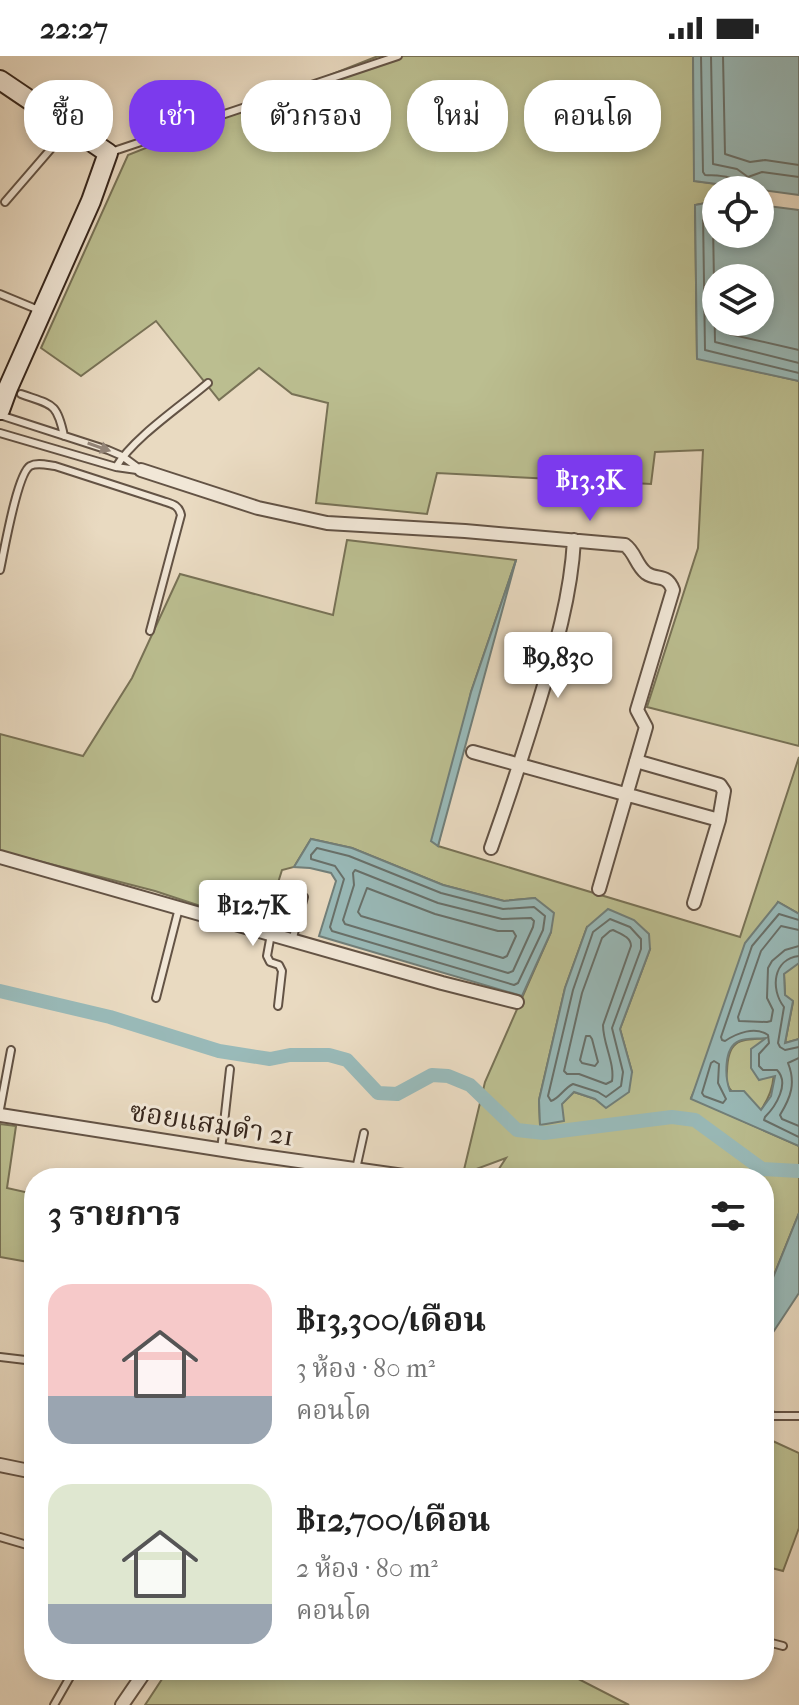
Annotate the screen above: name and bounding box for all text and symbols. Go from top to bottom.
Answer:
text: 22:27 [40,11,108,46]
chip: ซื้อ [24,80,113,152]
chip: เช่า [129,80,225,152]
chip: ตัวกรอง [241,80,391,152]
chip: ใหม่ [407,80,508,152]
chip: คอนโด [524,80,661,152]
map controls [702,176,774,336]
button: locate [702,176,774,248]
button: layers [702,264,774,336]
one-way arrow [87,442,111,454]
pin: ฿13.3K [525,455,655,523]
text: ฿13.3K [555,465,625,496]
pin: ฿9,830 [493,632,623,700]
text: ฿9,830 [522,642,594,673]
pin: ฿12.7K [188,880,318,948]
text: ฿12.7K [217,890,289,921]
street label: ซอยแสมดำ 21 [127,1094,296,1153]
text: 3 รายการ [48,1194,181,1234]
icon: filters [706,1194,750,1238]
text: ฿13,300/เดือน [296,1300,486,1340]
icon: home [112,1316,208,1412]
text: 3 ห้อง · 80 m² [296,1353,435,1384]
text: คอนโด [296,1395,371,1426]
text: ฿12,700/เดือน [296,1500,490,1540]
icon: home [112,1516,208,1612]
text: 2 ห้อง · 80 m² [296,1553,438,1584]
text: คอนโด [296,1595,371,1626]

